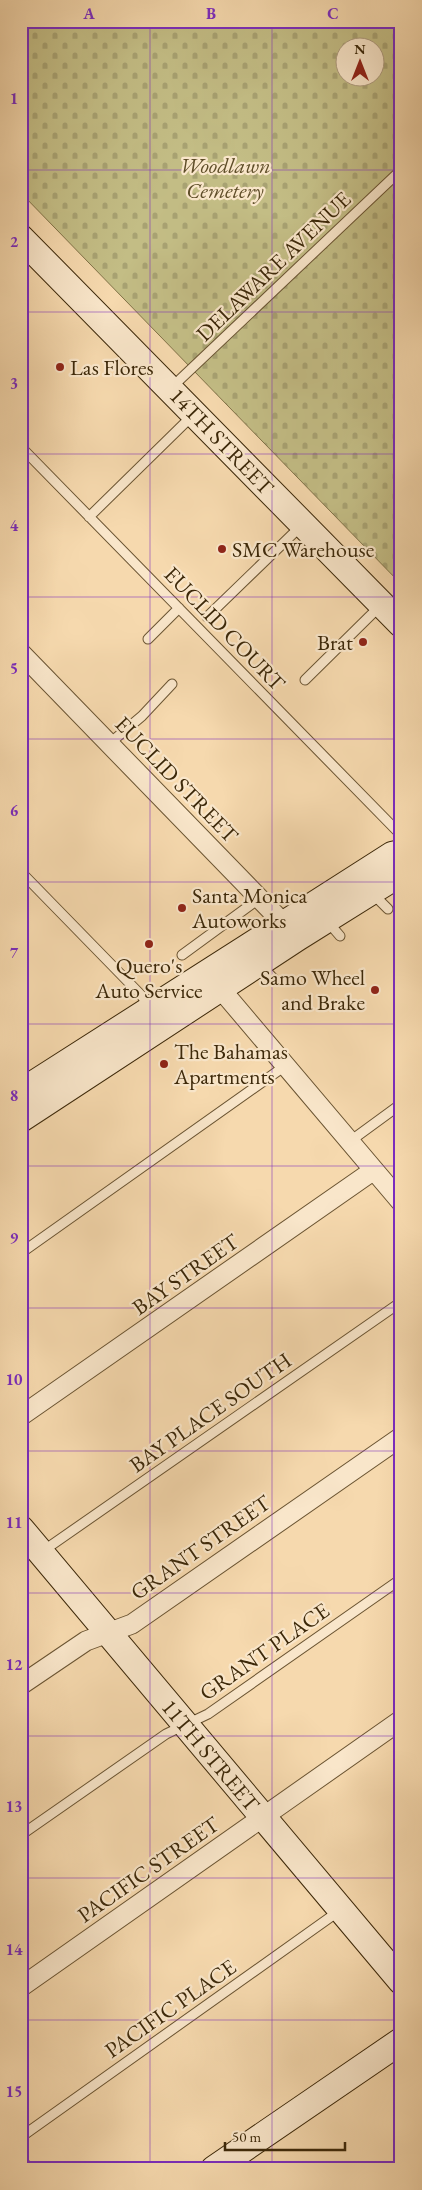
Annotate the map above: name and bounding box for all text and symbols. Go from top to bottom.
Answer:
text: A [82,3,95,24]
text: B [206,3,216,24]
text: C [327,3,339,24]
north arrow [334,38,384,88]
text: N [354,40,366,58]
text: 1 [10,88,18,109]
park label: Woodlawn Cemetery [179,151,271,205]
street label: DELAWARE AVENUE [190,185,357,348]
text: 2 [10,231,19,252]
place label: Las Flores [70,353,154,382]
marker: Las Flores [54,361,66,373]
text: 3 [10,373,18,394]
street label: 14TH STREET [163,382,280,501]
text: 4 [10,515,19,536]
place label: SMC Warehouse [232,535,375,564]
marker: SMC Warehouse [216,543,228,555]
street label: EUCLID COURT [158,560,292,697]
place label: Brat [317,628,353,657]
marker: Brat [357,636,369,648]
text: 5 [10,658,18,679]
street label: EUCLID STREET [109,710,245,849]
text: 6 [10,800,19,821]
place label: Santa Monica Autoworks [191,881,308,935]
marker: Santa Monica Autoworks [176,902,188,914]
marker: Quero's Auto Service [143,938,155,950]
text: 7 [10,942,19,963]
place label: Quero's Auto Service [94,951,203,1005]
place label: Samo Wheel and Brake [260,963,365,1017]
marker: Samo Wheel and Brake [369,984,381,996]
place label: The Bahamas Apartments [173,1037,288,1091]
marker: The Bahamas Apartments [158,1058,170,1070]
text: 8 [10,1085,18,1106]
text: 9 [10,1227,19,1248]
street label: BAY STREET [126,1227,245,1322]
street label: BAY PLACE SOUTH [124,1346,297,1479]
text: 10 [6,1369,23,1390]
street label: GRANT STREET [125,1488,276,1606]
text: 11 [6,1512,22,1533]
street label: GRANT PLACE [194,1596,335,1707]
text: 12 [6,1654,23,1675]
street label: 11TH STREET [155,1693,266,1818]
text: 13 [6,1796,22,1817]
street label: PACIFIC STREET [72,1810,225,1929]
text: 14 [6,1939,23,1960]
street label: PACIFIC PLACE [99,1952,242,2065]
text: 15 [6,2081,22,2102]
scale bar [225,2120,344,2152]
text: 50 m [232,2127,261,2146]

